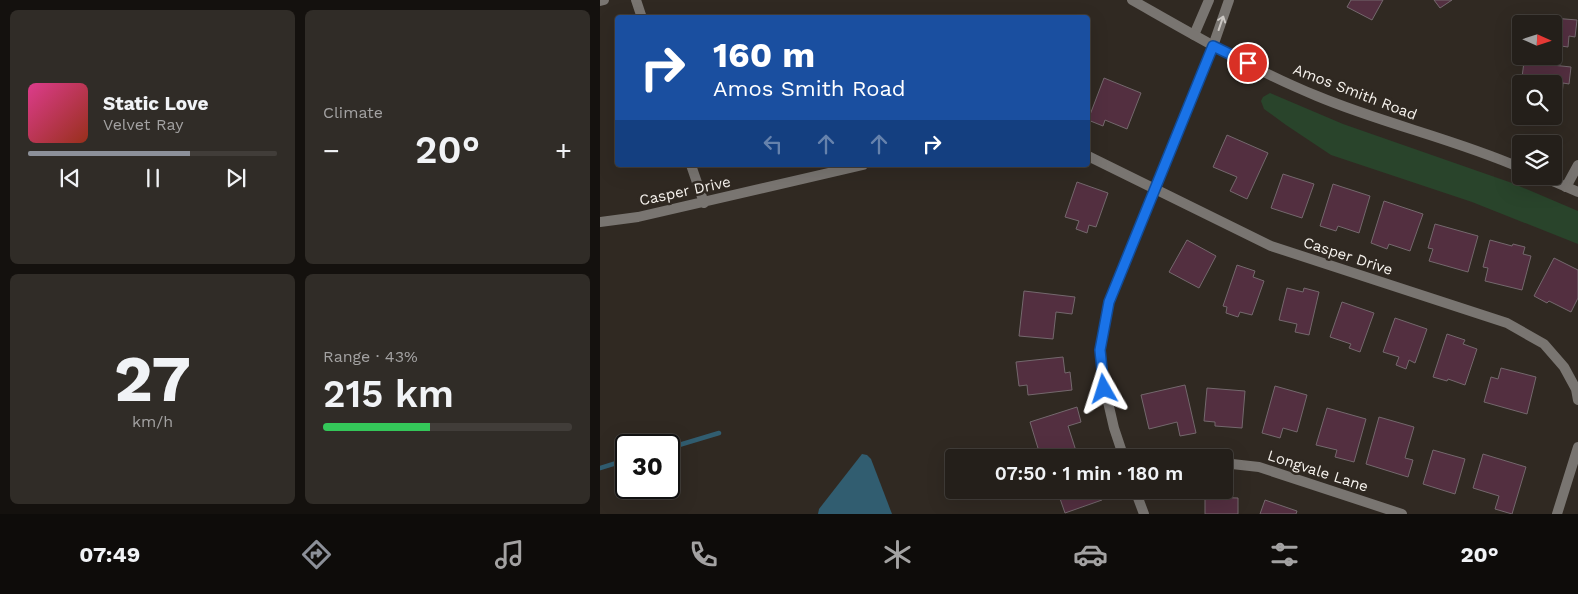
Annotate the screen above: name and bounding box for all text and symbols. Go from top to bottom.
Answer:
one-way arrow [1217,15,1226,31]
north arrow [1512,15,1562,65]
map controls [1512,15,1562,185]
text: 160 m [713,34,815,76]
icon: right [630,35,695,100]
pin [1227,42,1269,84]
icon: arrive [1234,49,1262,77]
street label: Amos Smith Road [1290,60,1420,124]
button: search [1512,75,1562,125]
text: Amos Smith Road [713,76,906,101]
text: Static Love [103,92,208,115]
text: Climate [323,103,383,122]
text: Velvet Ray [103,115,183,134]
text: 20° [415,128,480,172]
icon: left [759,130,787,158]
icon: ahead [812,130,840,158]
icon: ahead [865,130,893,158]
icon: right [918,130,946,158]
text: − [323,134,340,167]
text: + [555,134,572,167]
button: layers [1512,135,1562,185]
icon: previous [56,164,84,192]
icon: pause [139,164,167,192]
icon: next [222,164,250,192]
street label: Casper Drive [638,173,732,209]
street label: Casper Drive [1301,233,1395,279]
text: 27 [114,341,191,417]
text: Range · 43% [323,347,418,366]
position arrow [1077,362,1129,414]
text: 215 km [323,372,454,416]
text: km/h [132,412,173,431]
speed limit sign: 30 [615,434,680,499]
street label: Longvale Lane [1265,446,1371,496]
text: 07:50 · 1 min · 180 m [995,462,1183,485]
icon: directions [299,537,334,572]
icon: music [492,537,527,572]
icon: phone [686,537,721,572]
icon: climate [880,537,915,572]
icon: car [1073,537,1108,572]
icon: filters [1267,537,1302,572]
text: 07:49 [79,542,140,567]
text: 20° [1460,542,1499,567]

